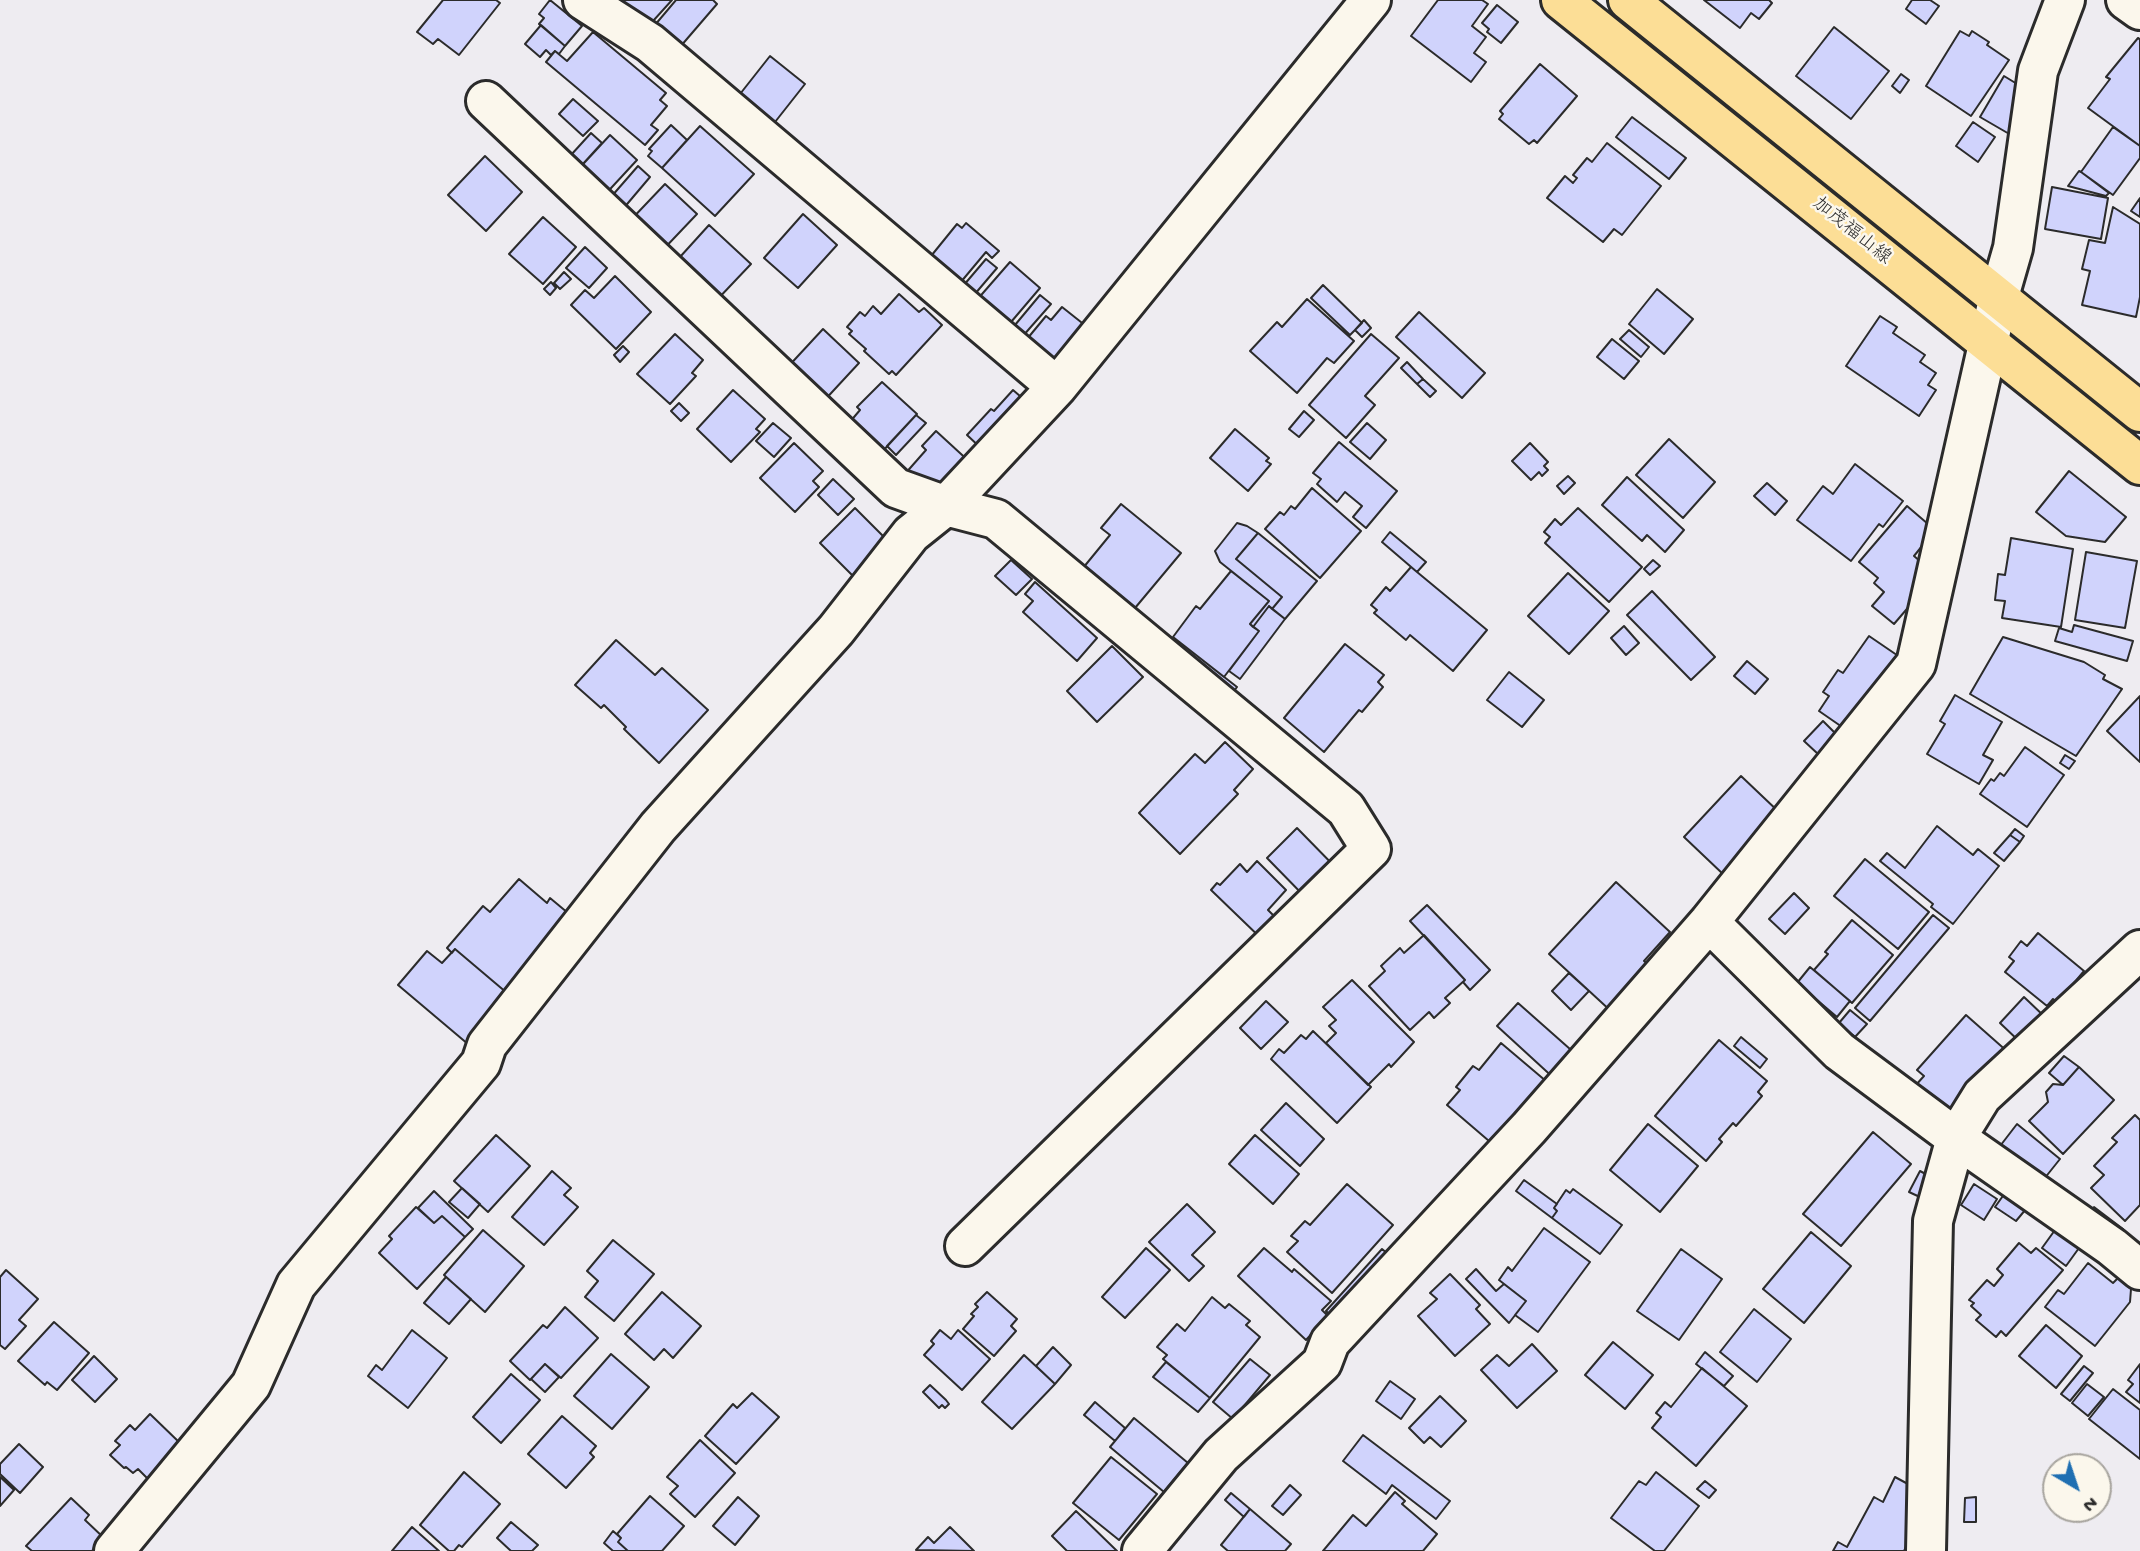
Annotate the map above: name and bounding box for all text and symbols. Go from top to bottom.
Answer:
street label: 加茂福山線 [1807,193,1895,271]
north arrow [2042,1453,2112,1523]
text: N [2077,1490,2101,1516]

